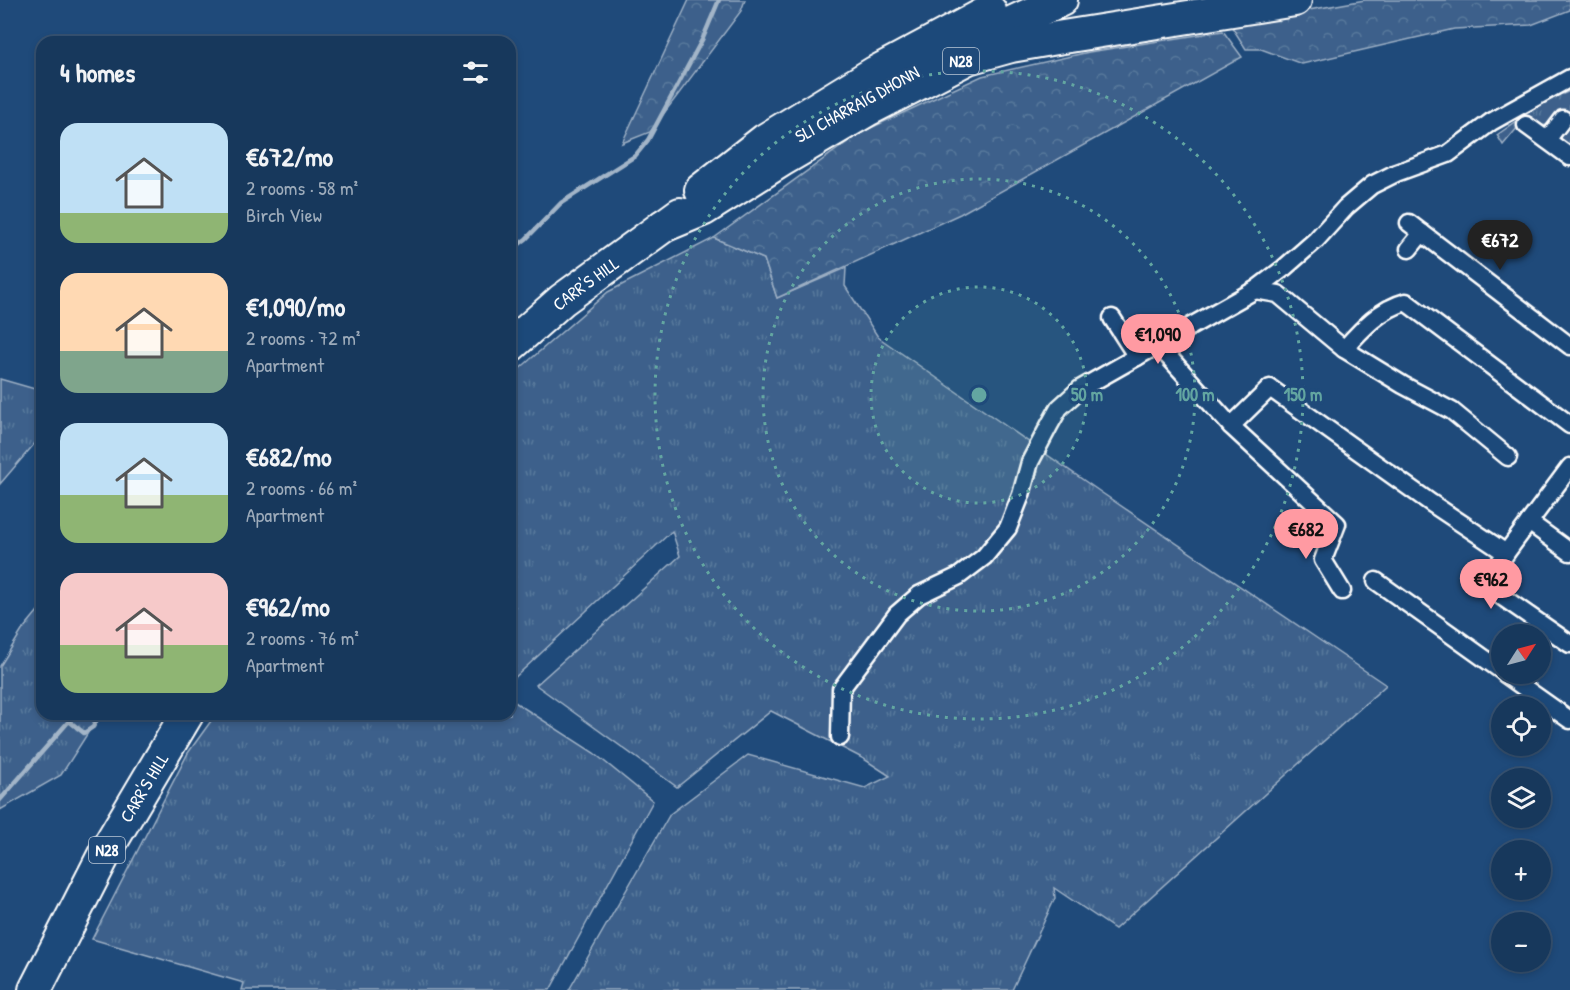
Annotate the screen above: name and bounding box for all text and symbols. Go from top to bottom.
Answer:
road number: N28 [943,48,979,74]
text: 4 homes [60,55,135,90]
icon: filters [459,56,492,89]
street label: SLI CHARRAIG DHONN [790,59,924,149]
text: €672/mo [246,139,333,174]
icon: home [108,147,180,219]
text: 2 rooms · 58 m² [246,174,358,201]
text: Birch View [246,201,322,228]
pin: €672 [1464,220,1536,271]
text: €672 [1482,226,1518,253]
street label: CARR'S HILL [546,250,624,316]
text: €1,090/mo [246,289,345,324]
icon: home [108,297,180,369]
pin: €1,090 [1109,314,1207,365]
text: €1,090 [1135,320,1181,347]
text: 2 rooms · 72 m² [246,324,360,351]
text: Apartment [246,351,324,378]
text: 50 m [1071,382,1103,407]
text: 100 m [1175,382,1215,407]
text: 150 m [1284,382,1322,407]
centre of rings [969,385,989,405]
text: €682/mo [246,439,331,474]
icon: home [108,447,180,519]
text: 2 rooms · 66 m² [246,474,357,501]
text: Apartment [246,501,324,528]
pin: €682 [1270,509,1342,560]
text: €682 [1288,515,1324,542]
pin: €962 [1455,559,1527,610]
text: €962 [1474,565,1508,592]
text: €962/mo [246,589,330,624]
icon: home [108,597,180,669]
text: 2 rooms · 76 m² [246,624,359,651]
north arrow [1491,624,1551,684]
map controls [1491,624,1551,972]
text: Apartment [246,651,324,678]
button: locate [1491,696,1551,756]
street label: CARR'S HILL [113,748,174,827]
button: layers [1491,768,1551,828]
road number: N28 [89,837,125,863]
button: + [1491,840,1551,900]
button: − [1491,912,1551,972]

